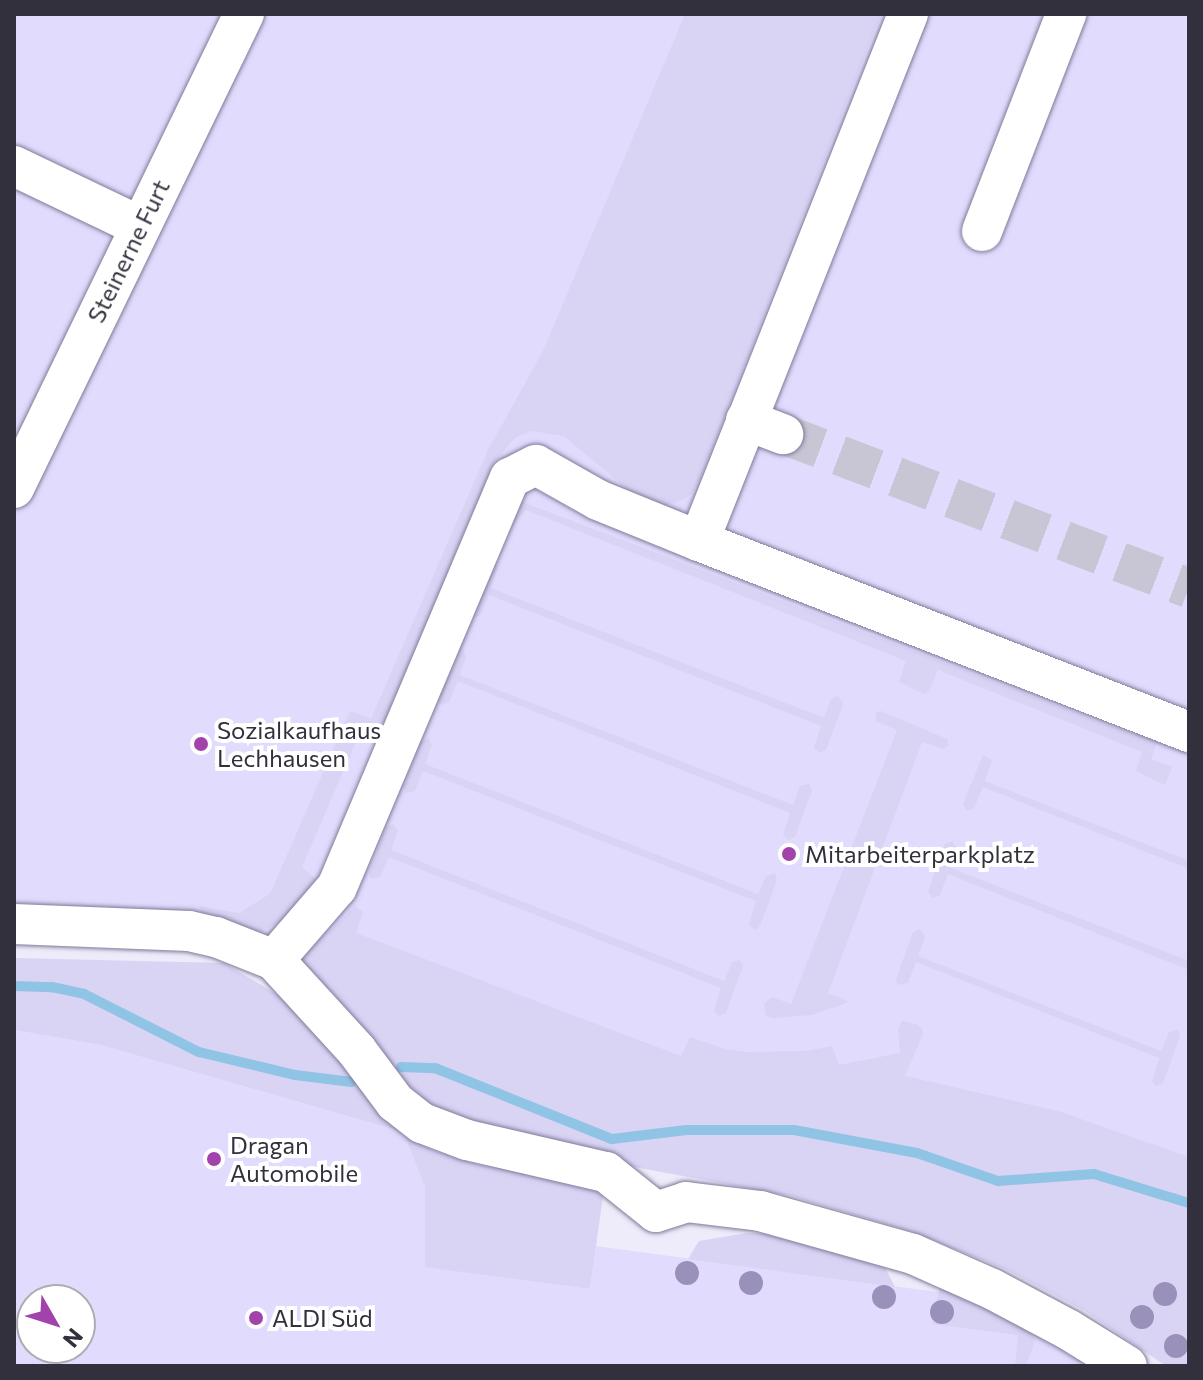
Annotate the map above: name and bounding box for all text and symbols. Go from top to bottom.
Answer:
street label: Steinerne Furt [81,175,175,327]
place label: Sozialkaufhaus Lechhausen [217,716,381,772]
marker: Sozialkaufhaus Lechhausen [192,735,210,753]
place label: Mitarbeiterparkplatz [805,840,1035,868]
marker: Mitarbeiterparkplatz [780,845,798,863]
place label: Dragan Automobile [230,1131,358,1187]
marker: Dragan Automobile [205,1150,223,1168]
north arrow [16,1284,96,1364]
place label: ALDI Süd [272,1304,373,1332]
marker: ALDI Süd [247,1309,265,1327]
text: N [58,1323,89,1353]

